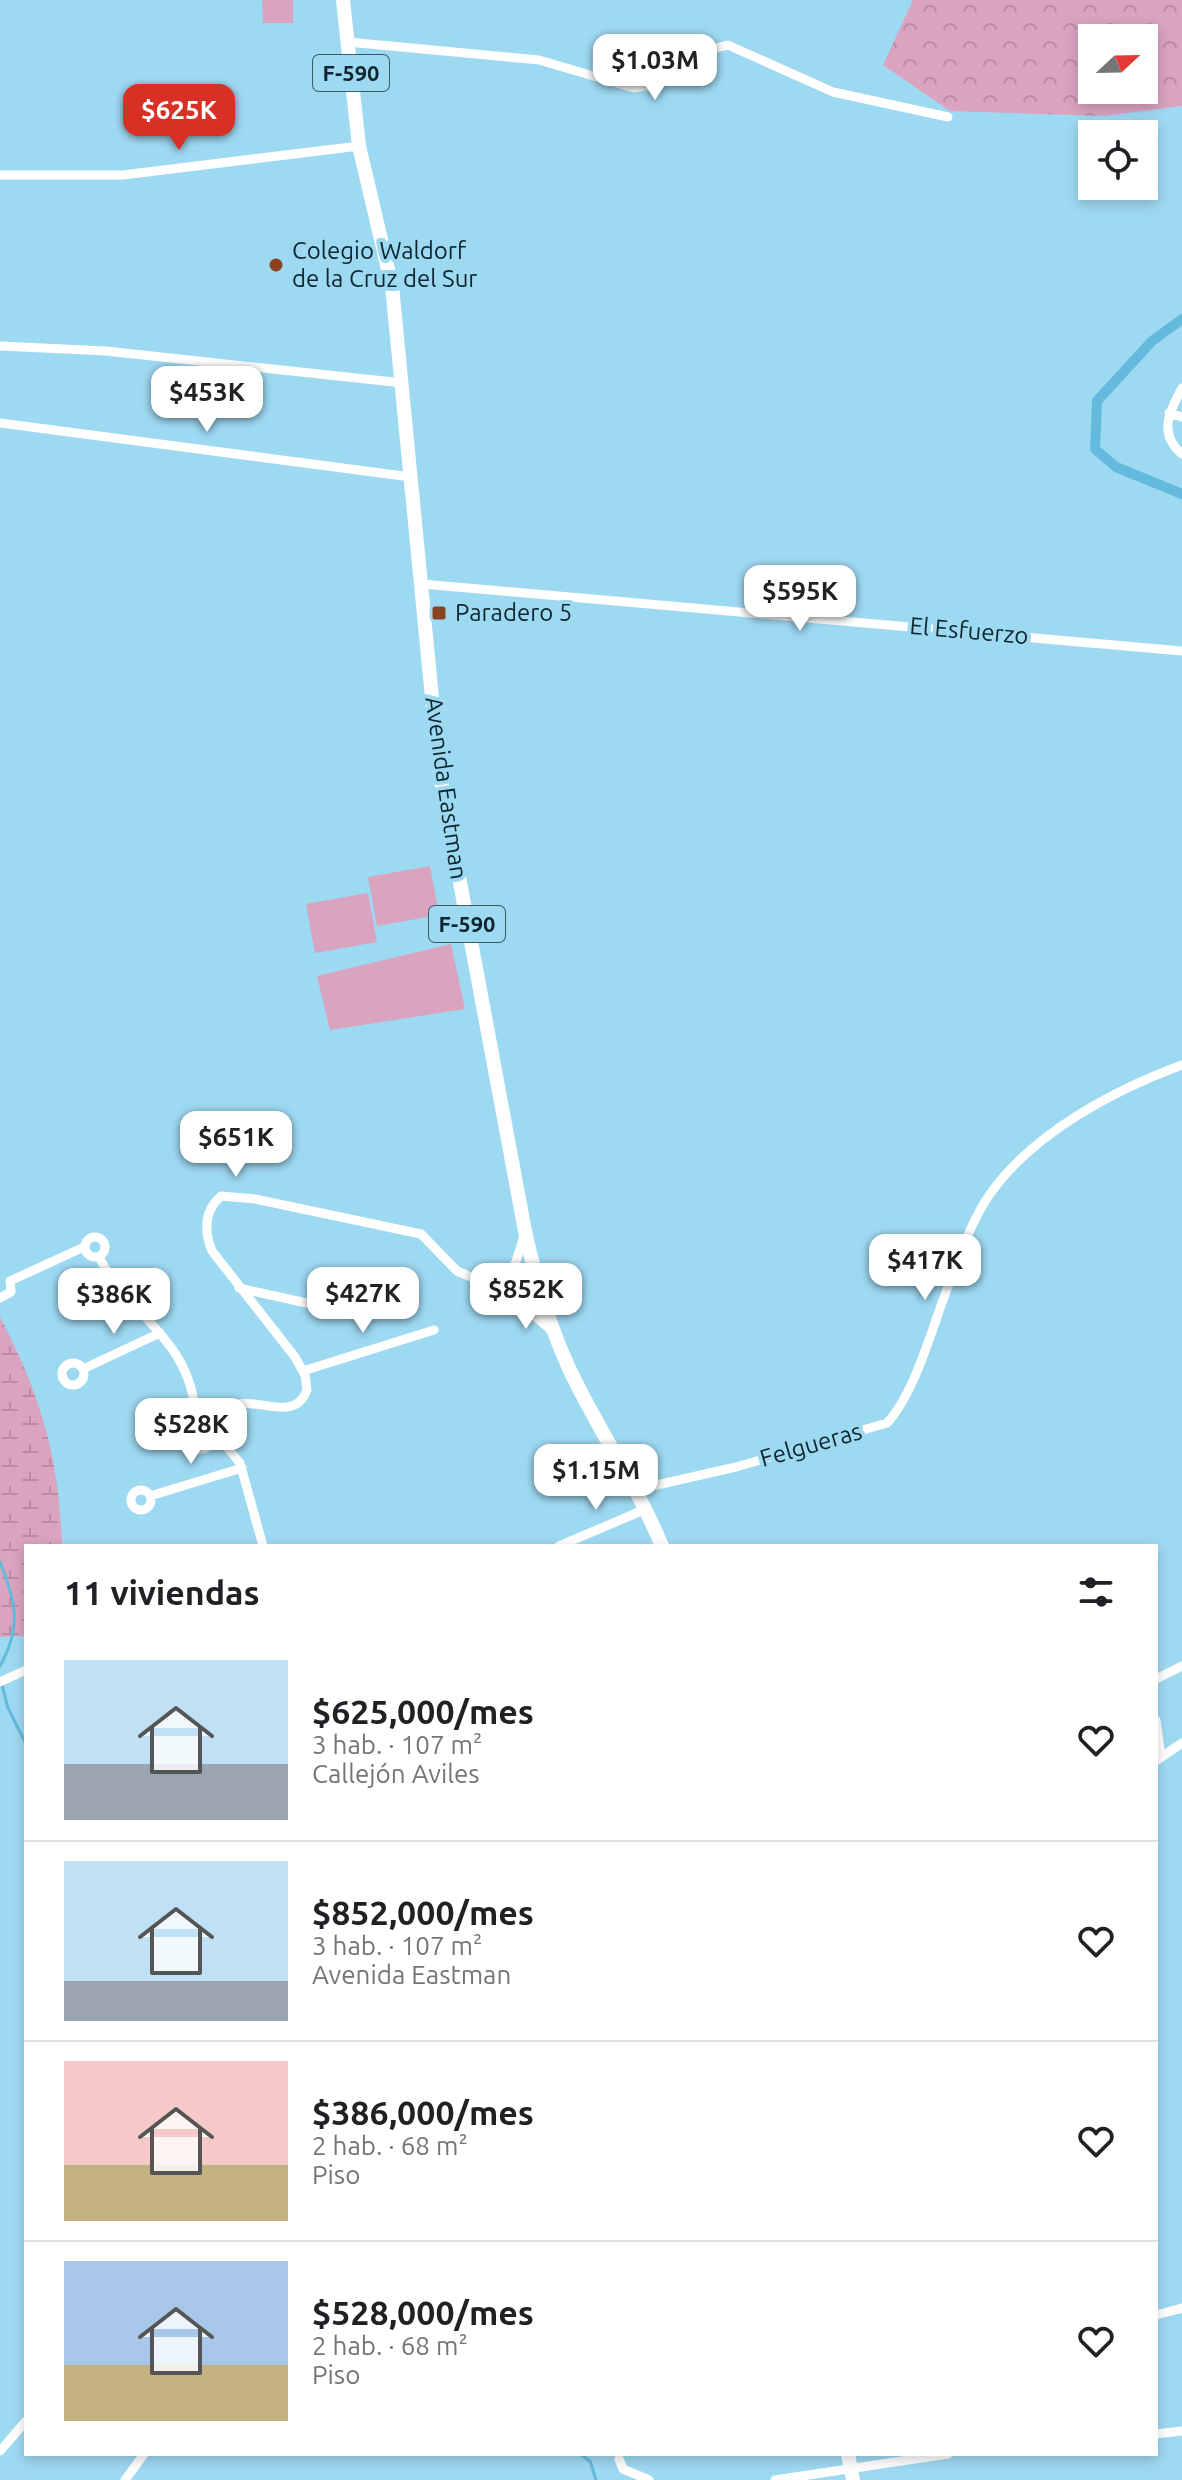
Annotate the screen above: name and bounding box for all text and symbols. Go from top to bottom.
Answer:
north arrow [1078,24,1158,104]
map controls [1078,24,1158,200]
pin: $1.03M [590,34,720,102]
text: $1.03M [611,45,699,74]
road number: F-590 [313,55,389,91]
pin: $625K [123,84,235,152]
text: $625K [141,95,217,124]
button: locate [1078,120,1158,200]
place label: Colegio Waldorf de la Cruz del Sur [292,237,477,292]
marker: Colegio Waldorf de la Cruz del Sur [267,256,285,274]
pin: $453K [151,366,263,434]
text: $453K [169,377,245,406]
pin: $595K [744,565,856,633]
text: $595K [762,576,838,605]
place label: Paradero 5 [455,599,572,626]
marker: Paradero 5 [430,604,448,622]
street label: El Esfuerzo [908,612,1030,649]
street label: Avenida Eastman [420,695,473,881]
road number: F-590 [429,906,505,942]
pin: $651K [180,1111,292,1179]
text: $651K [198,1122,274,1151]
pin: $417K [869,1234,981,1302]
text: $417K [887,1245,963,1274]
pin: $852K [470,1263,582,1331]
pin: $427K [307,1267,419,1335]
pin: $386K [58,1268,170,1336]
text: $852K [488,1274,564,1303]
text: $427K [325,1278,401,1307]
text: $386K [76,1279,152,1308]
pin: $528K [135,1398,247,1466]
text: $528K [153,1409,229,1438]
street label: Felgueras [757,1417,865,1472]
pin: $1.15M [531,1444,661,1512]
text: $1.15M [552,1455,640,1484]
icon: filters [1074,1570,1118,1614]
text: 11 viviendas [64,1573,260,1611]
icon: home [128,1692,224,1788]
text: $625,000/mes [312,1692,534,1730]
icon: heart [1074,1718,1118,1762]
text: 3 hab. · 107 m² [312,1730,482,1759]
text: Callejón Aviles [312,1759,480,1788]
icon: home [128,1893,224,1989]
text: $852,000/mes [312,1893,534,1931]
icon: heart [1074,1919,1118,1963]
text: 3 hab. · 107 m² [312,1931,482,1960]
text: Avenida Eastman [312,1960,511,1989]
icon: home [128,2093,224,2189]
text: $386,000/mes [312,2093,534,2131]
icon: heart [1074,2119,1118,2163]
text: 2 hab. · 68 m² [312,2131,468,2160]
text: Piso [312,2160,360,2189]
icon: home [128,2293,224,2389]
text: $528,000/mes [312,2293,534,2331]
icon: heart [1074,2319,1118,2363]
text: 2 hab. · 68 m² [312,2331,468,2360]
text: Piso [312,2360,360,2389]

